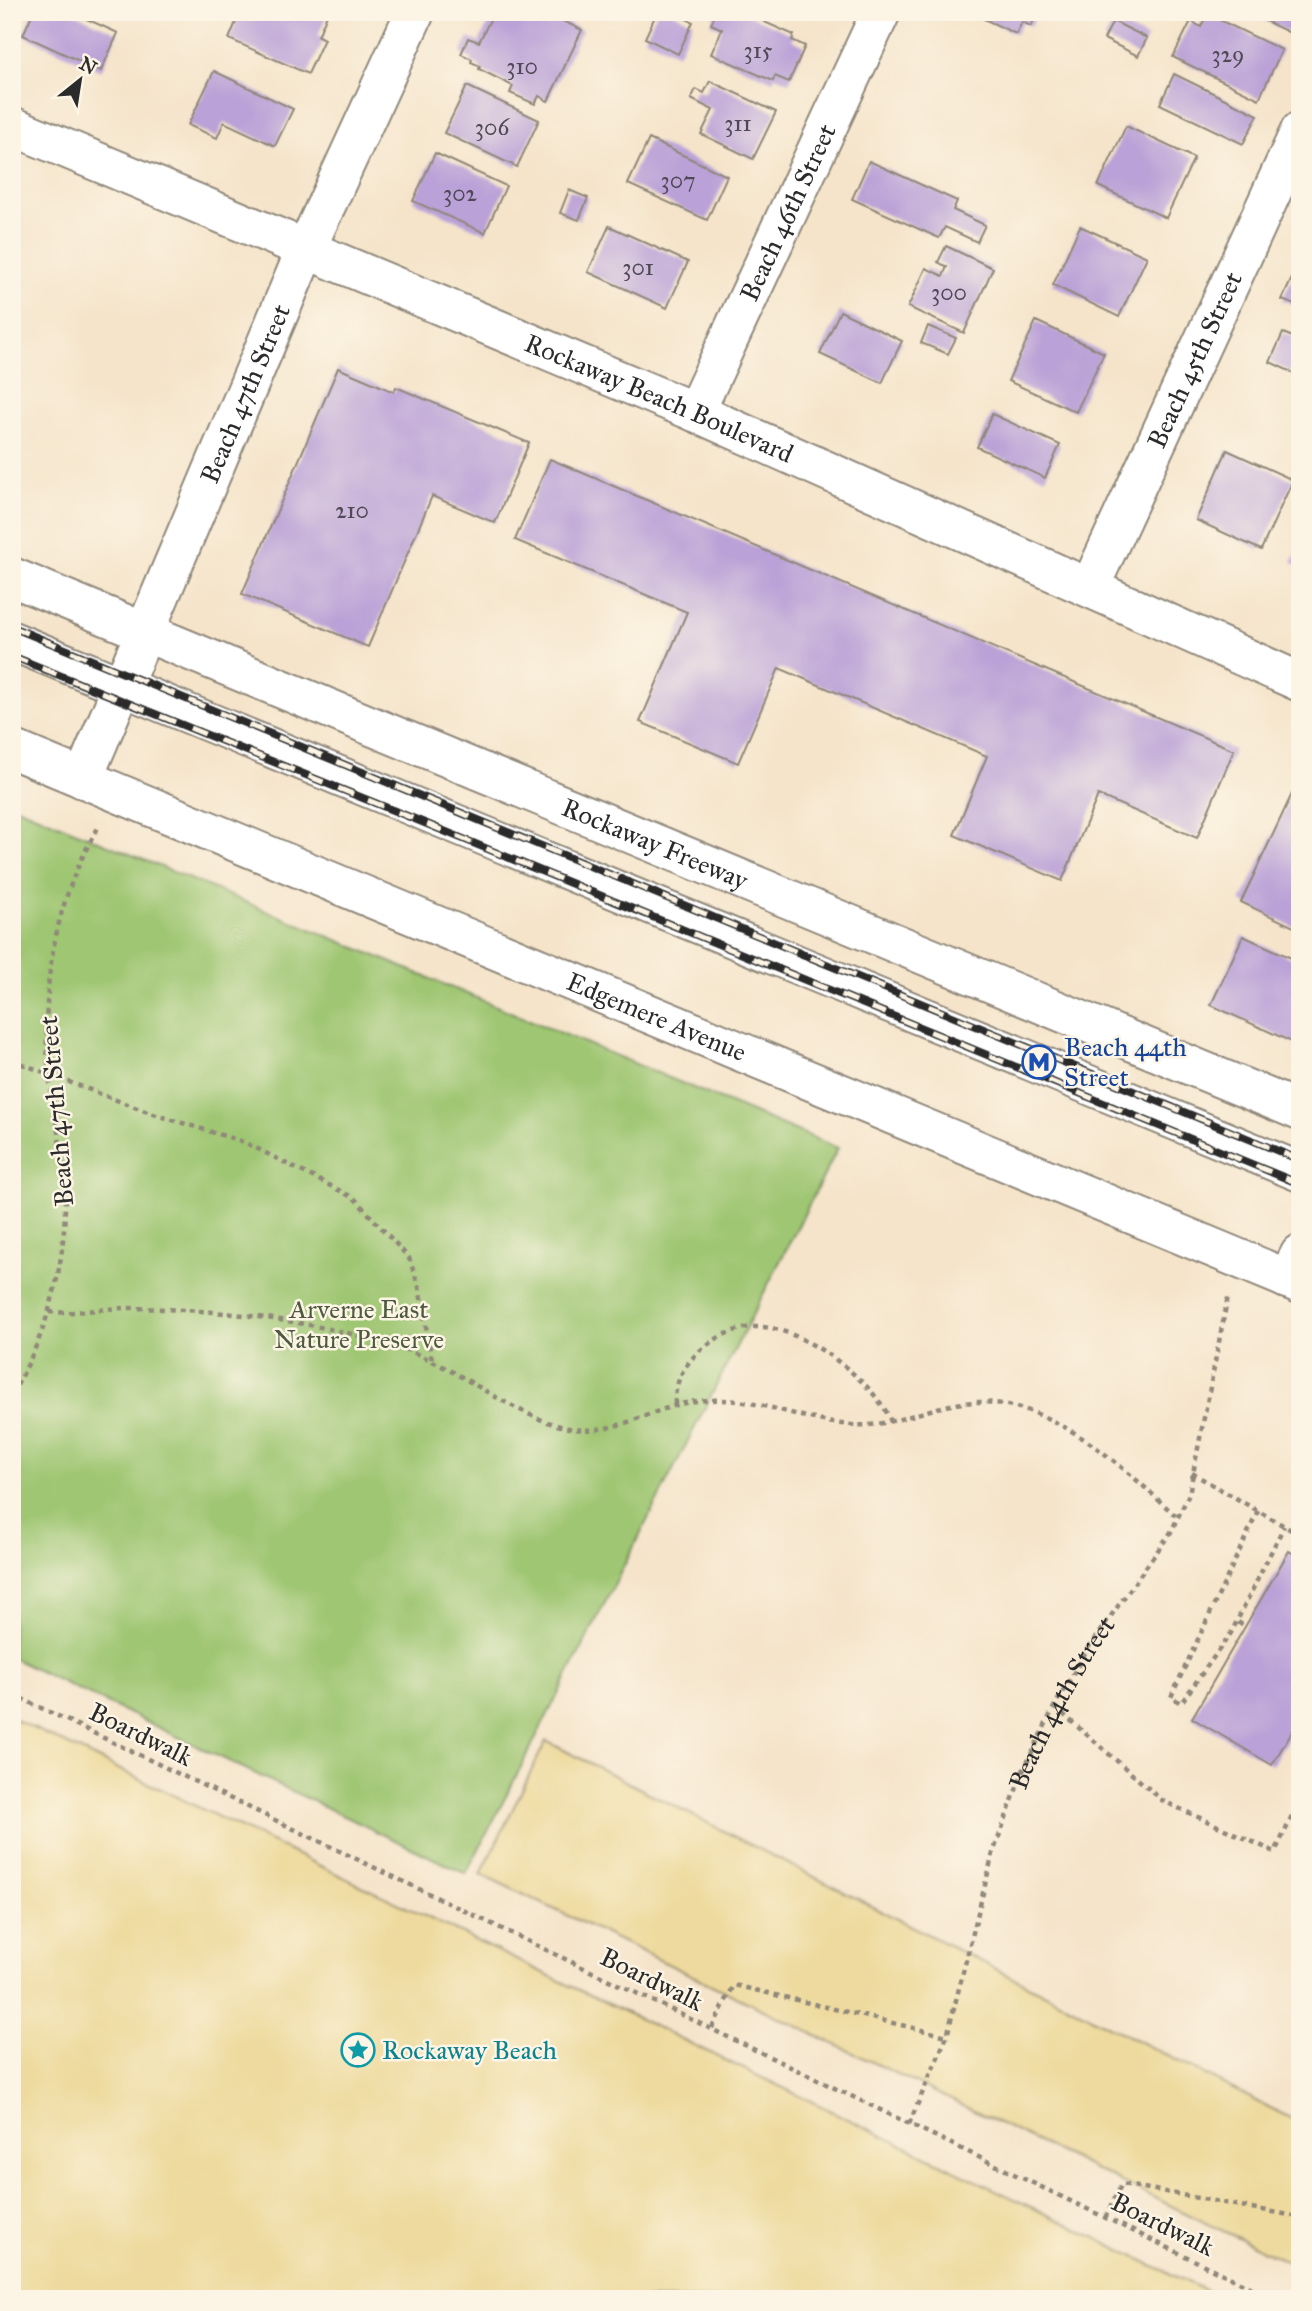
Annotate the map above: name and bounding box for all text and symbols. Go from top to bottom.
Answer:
house number: 315 [744,36,773,64]
house number: 329 [1212,40,1244,68]
north arrow [46,46,116,116]
text: N [76,52,101,80]
house number: 310 [506,52,538,80]
house number: 311 [724,109,752,137]
house number: 306 [475,113,510,141]
street label: Beach 46th Street [733,119,843,306]
house number: 307 [661,166,695,194]
house number: 302 [443,179,478,207]
house number: 301 [622,253,654,281]
street label: Beach 45th Street [1140,267,1249,453]
house number: 300 [931,278,967,306]
street label: Beach 47th Street [193,299,297,488]
street label: Rockaway Beach Boulevard [520,327,798,470]
house number: 210 [335,496,369,524]
street label: Rockaway Freeway [557,791,753,897]
street label: Edgemere Avenue [562,965,751,1068]
street label: Beach 47th Street [32,1014,80,1208]
place label: Beach 44th Street [1064,1031,1187,1093]
metro station icon: Beach 44th Street [1020,1043,1058,1081]
park label: Arverne East Nature Preserve [274,1293,444,1355]
street label: Beach 44th Street [1002,1610,1122,1794]
street label: Boardwalk [84,1695,199,1773]
street label: Boardwalk [595,1940,710,2018]
place icon: Rockaway Beach [339,2031,377,2069]
place label: Rockaway Beach [382,2034,558,2066]
street label: Boardwalk [1106,2185,1221,2263]

